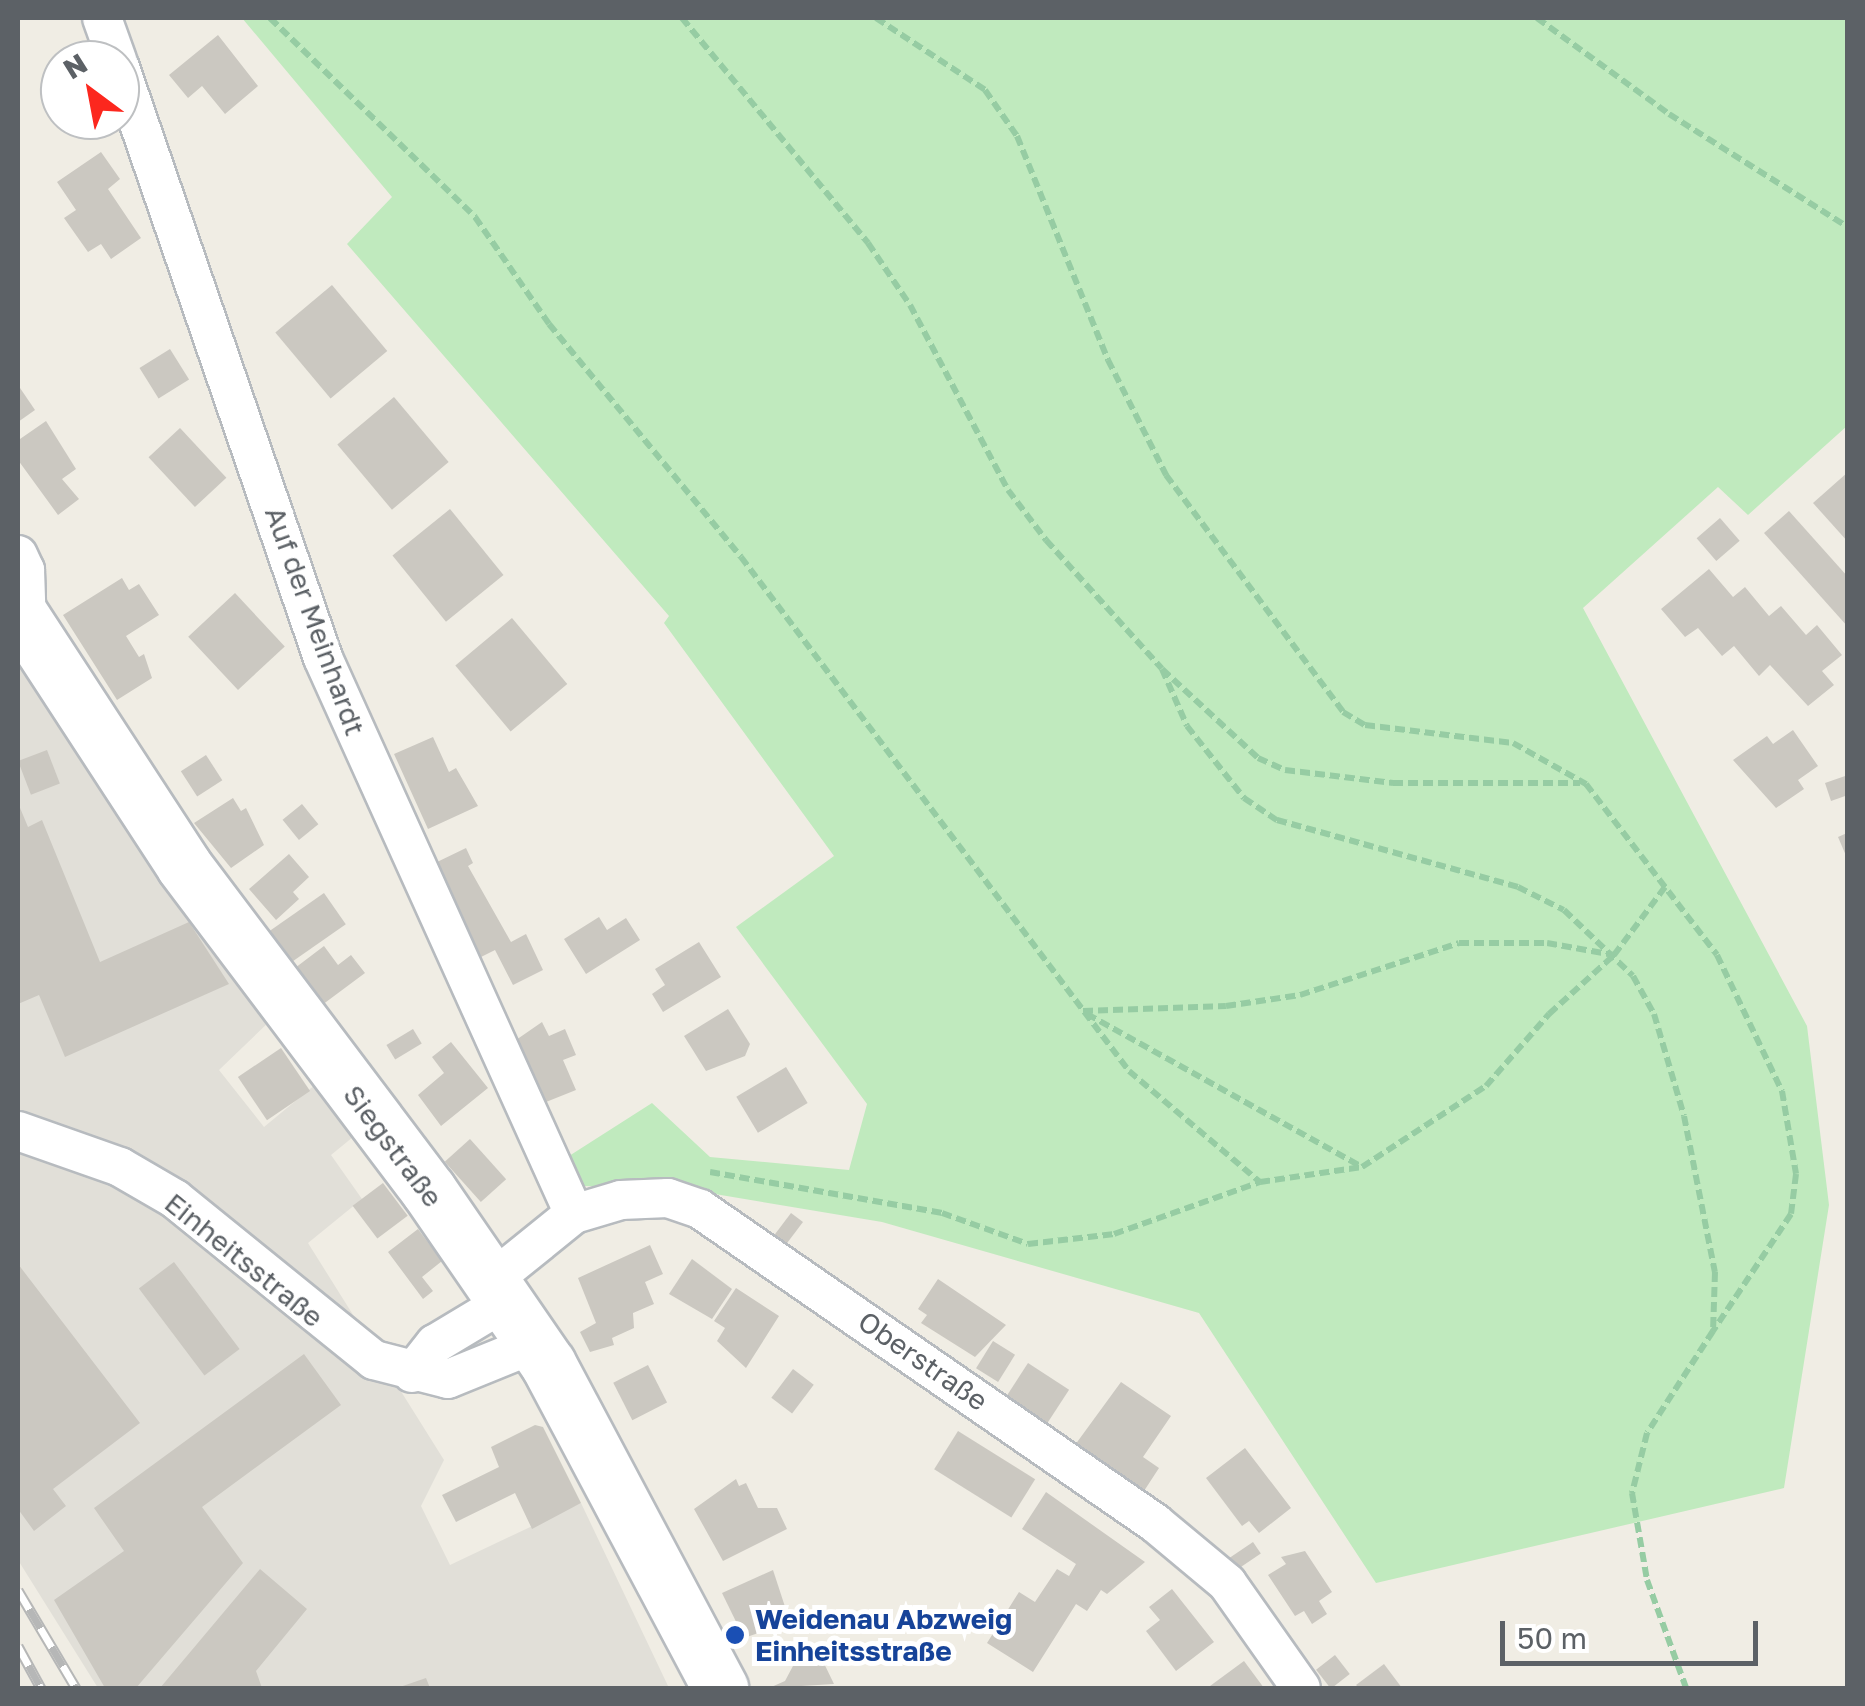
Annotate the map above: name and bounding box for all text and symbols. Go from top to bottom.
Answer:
north arrow [40,40,140,140]
text: N [57,46,93,85]
street label: Auf der Meinhardt [258,502,372,740]
street label: Siegstraße [336,1078,450,1214]
street label: Einheitsstraße [158,1186,330,1334]
street label: Oberstraße [852,1304,994,1418]
scale bar [1505,1601,1762,1663]
place label: Weidenau Abzweig Einheitsstraße [755,1602,1012,1668]
text: 50 m [1517,1620,1587,1656]
marker: Weidenau Abzweig Einheitsstraße [724,1624,746,1646]

